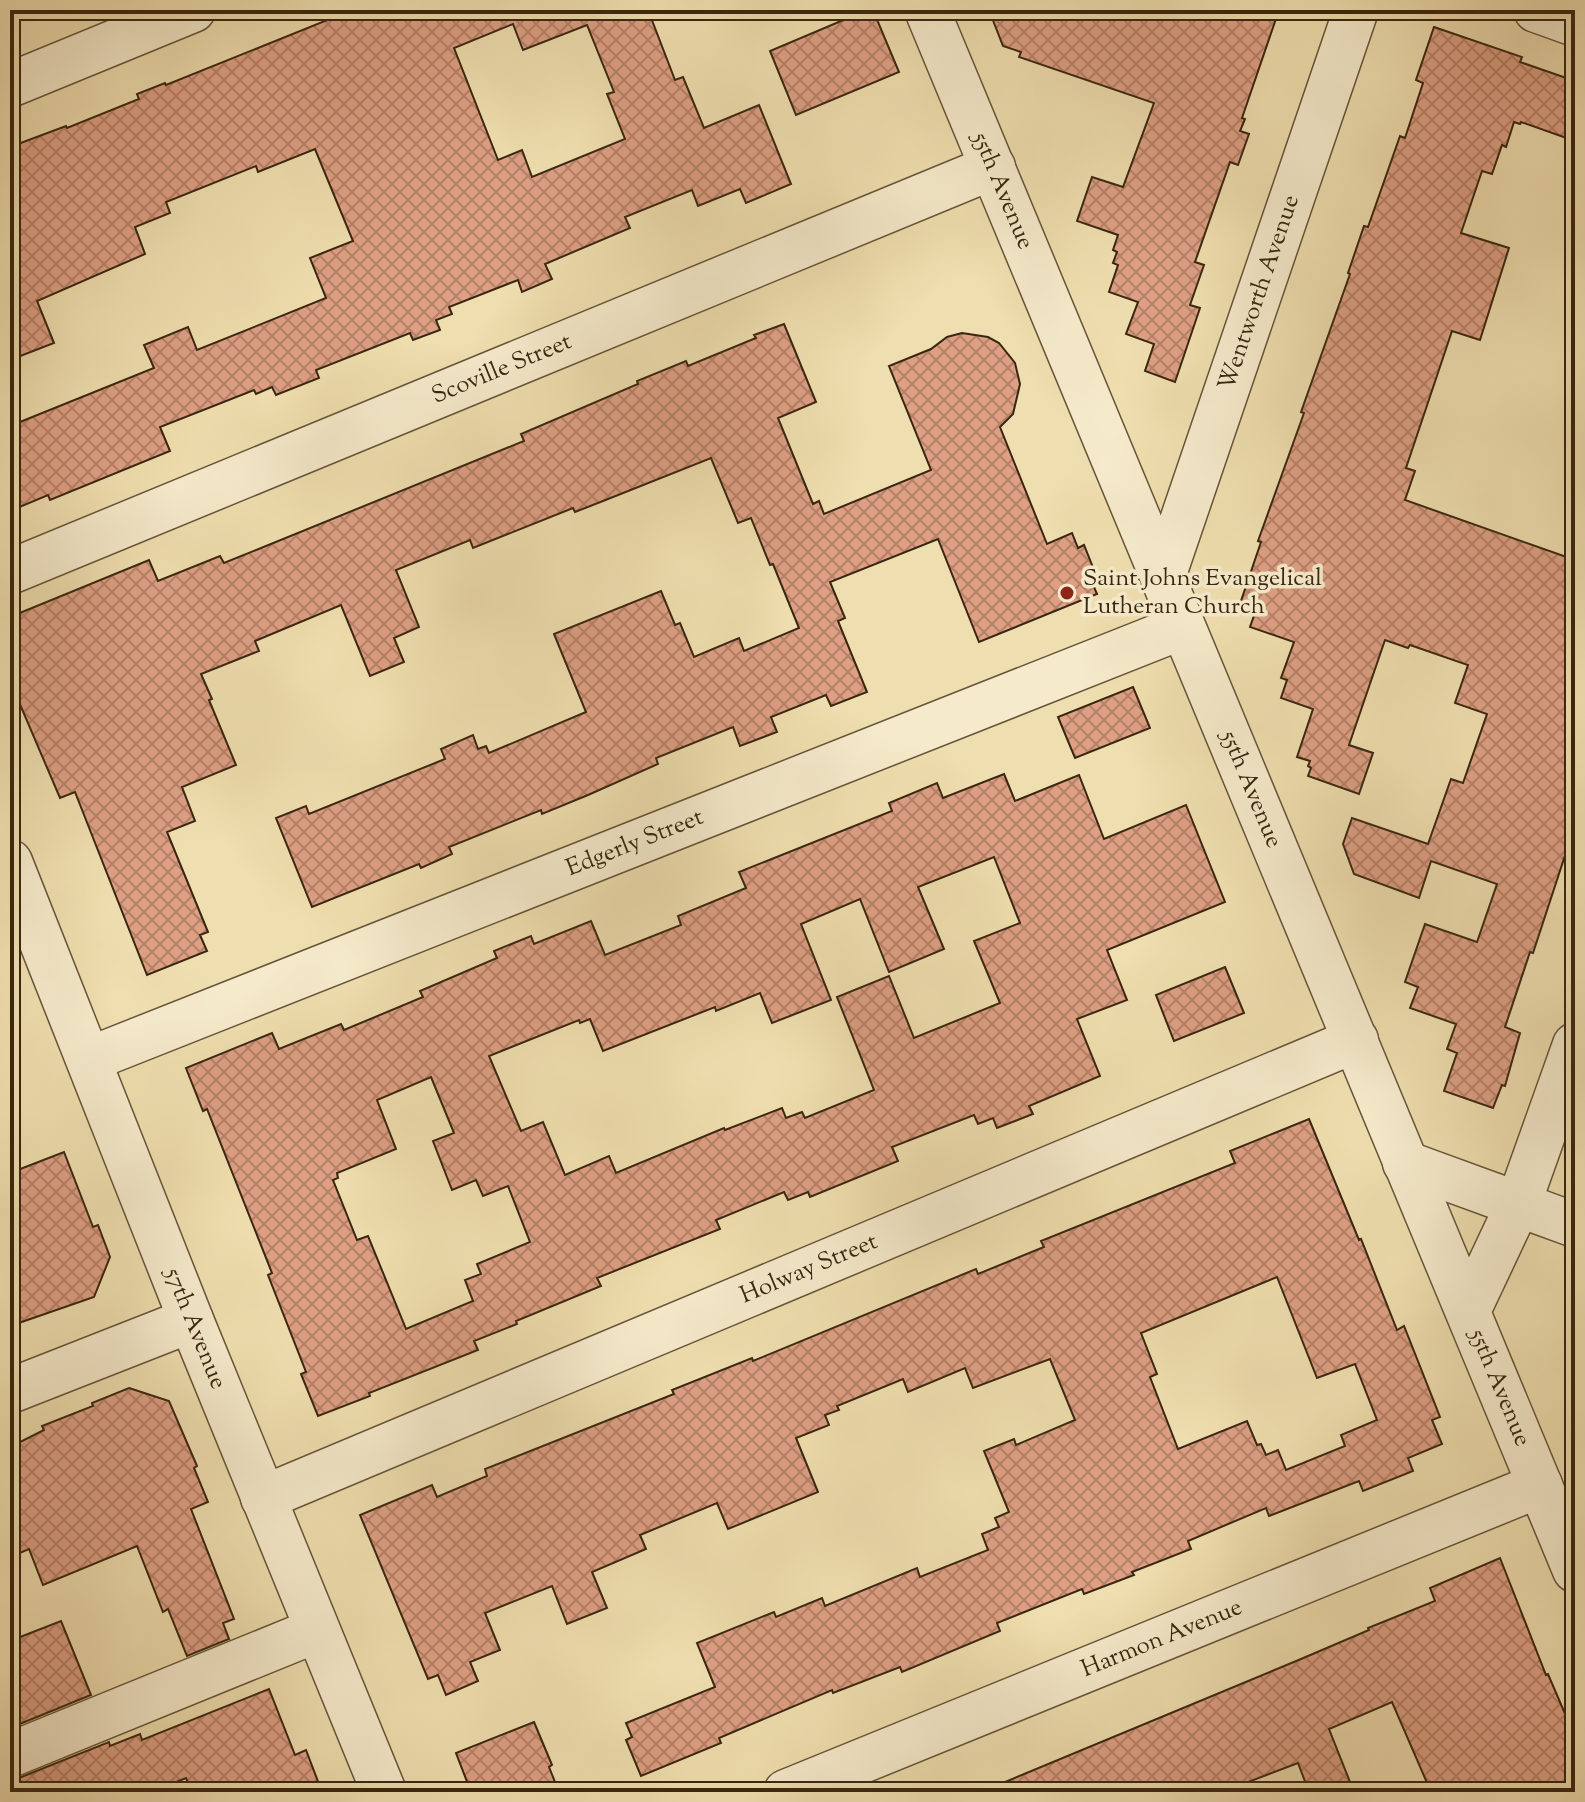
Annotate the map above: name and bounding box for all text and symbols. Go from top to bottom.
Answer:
street label: 55th Avenue [962,125,1042,255]
street label: Wentworth Avenue [1211,191,1309,395]
street label: Scoville Street [427,325,577,413]
place label: Saint Johns Evangelical Lutheran Church [1083,562,1322,624]
marker: Saint Johns Evangelical Lutheran Church [1058,584,1076,602]
street label: 55th Avenue [1210,724,1290,853]
street label: Edgerly Street [561,801,709,886]
street label: Holway Street [735,1225,883,1313]
street label: 57th Avenue [154,1261,235,1394]
street label: 55th Avenue [1459,1322,1539,1452]
street label: Harmon Avenue [1076,1591,1248,1687]

